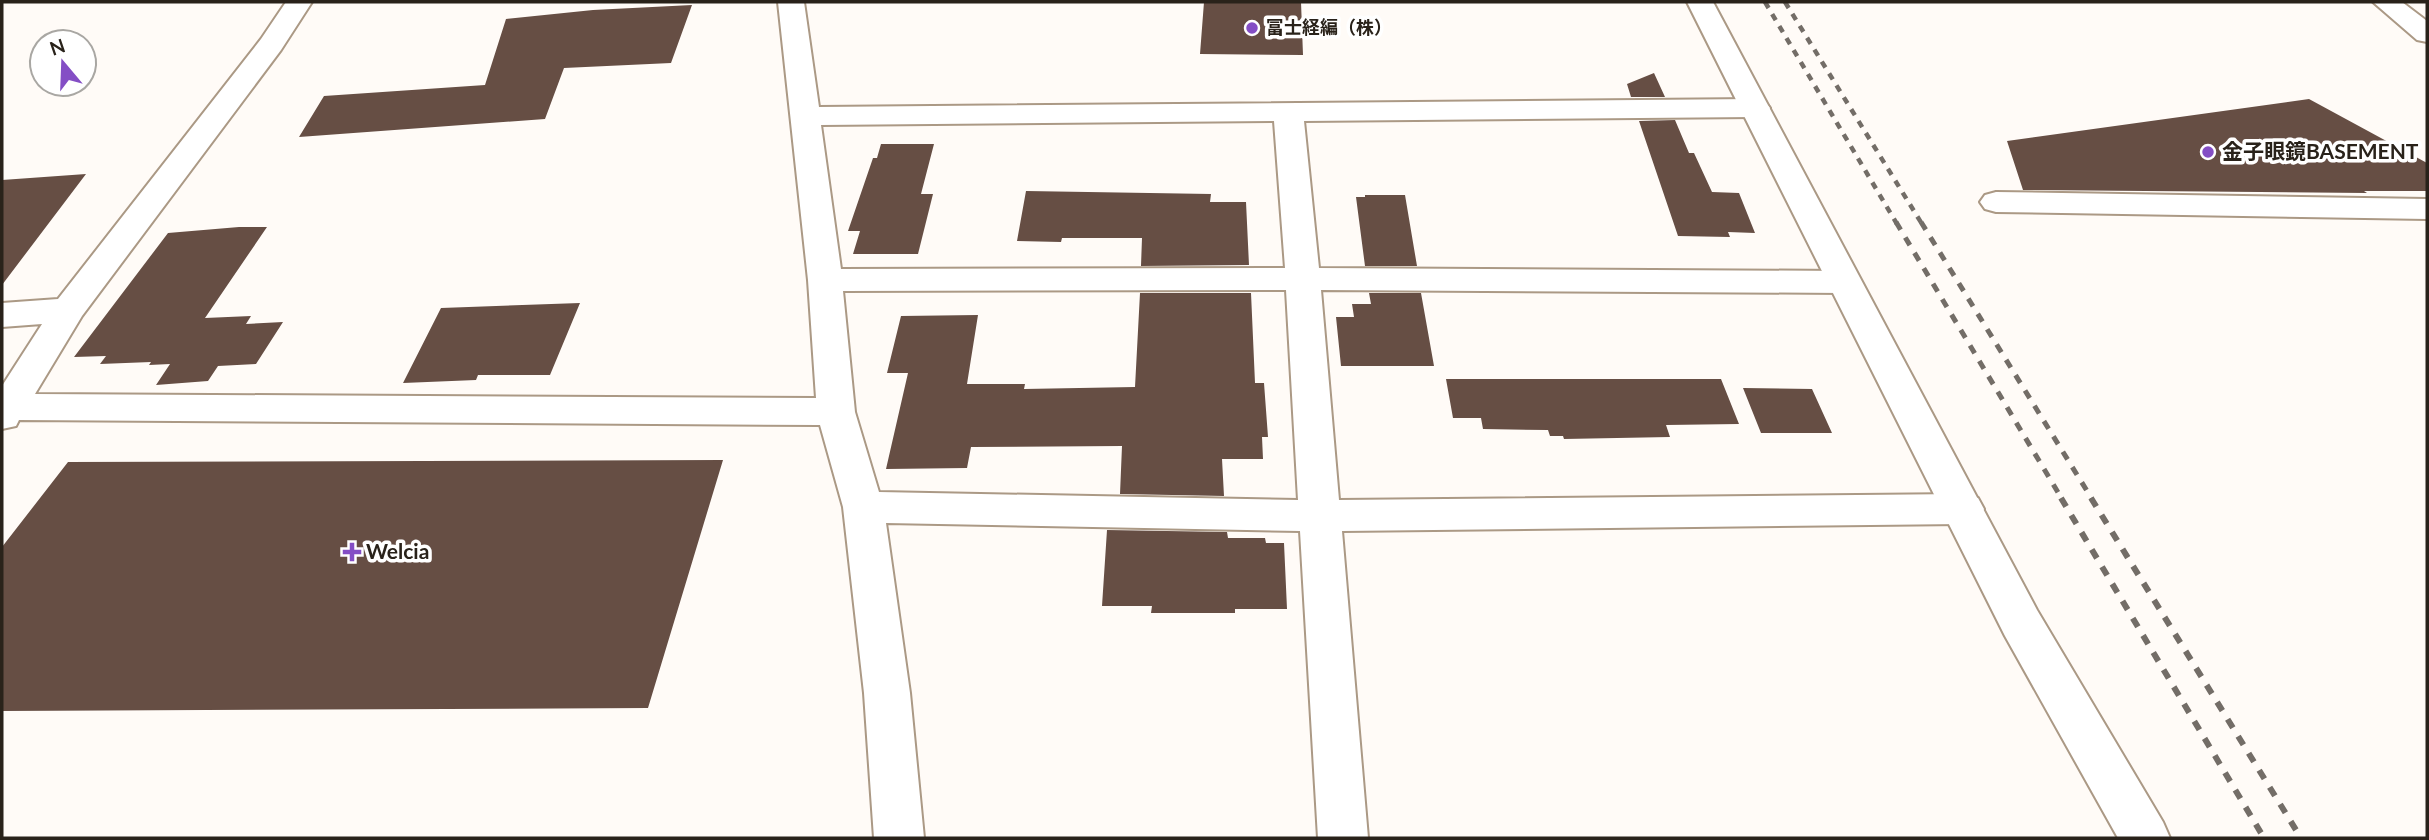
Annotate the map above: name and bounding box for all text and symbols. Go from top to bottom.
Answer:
place label: 冨士経編（株） [1266,16,1392,38]
marker: 冨士経編（株） [1244,20,1260,36]
north arrow [28,28,98,98]
text: N [47,33,68,60]
place label: 金子眼鏡BASEMENT [2222,138,2419,163]
marker: 金子眼鏡BASEMENT [2200,144,2216,160]
place label: Welcia [366,538,429,563]
marker: Welcia [344,544,360,560]

